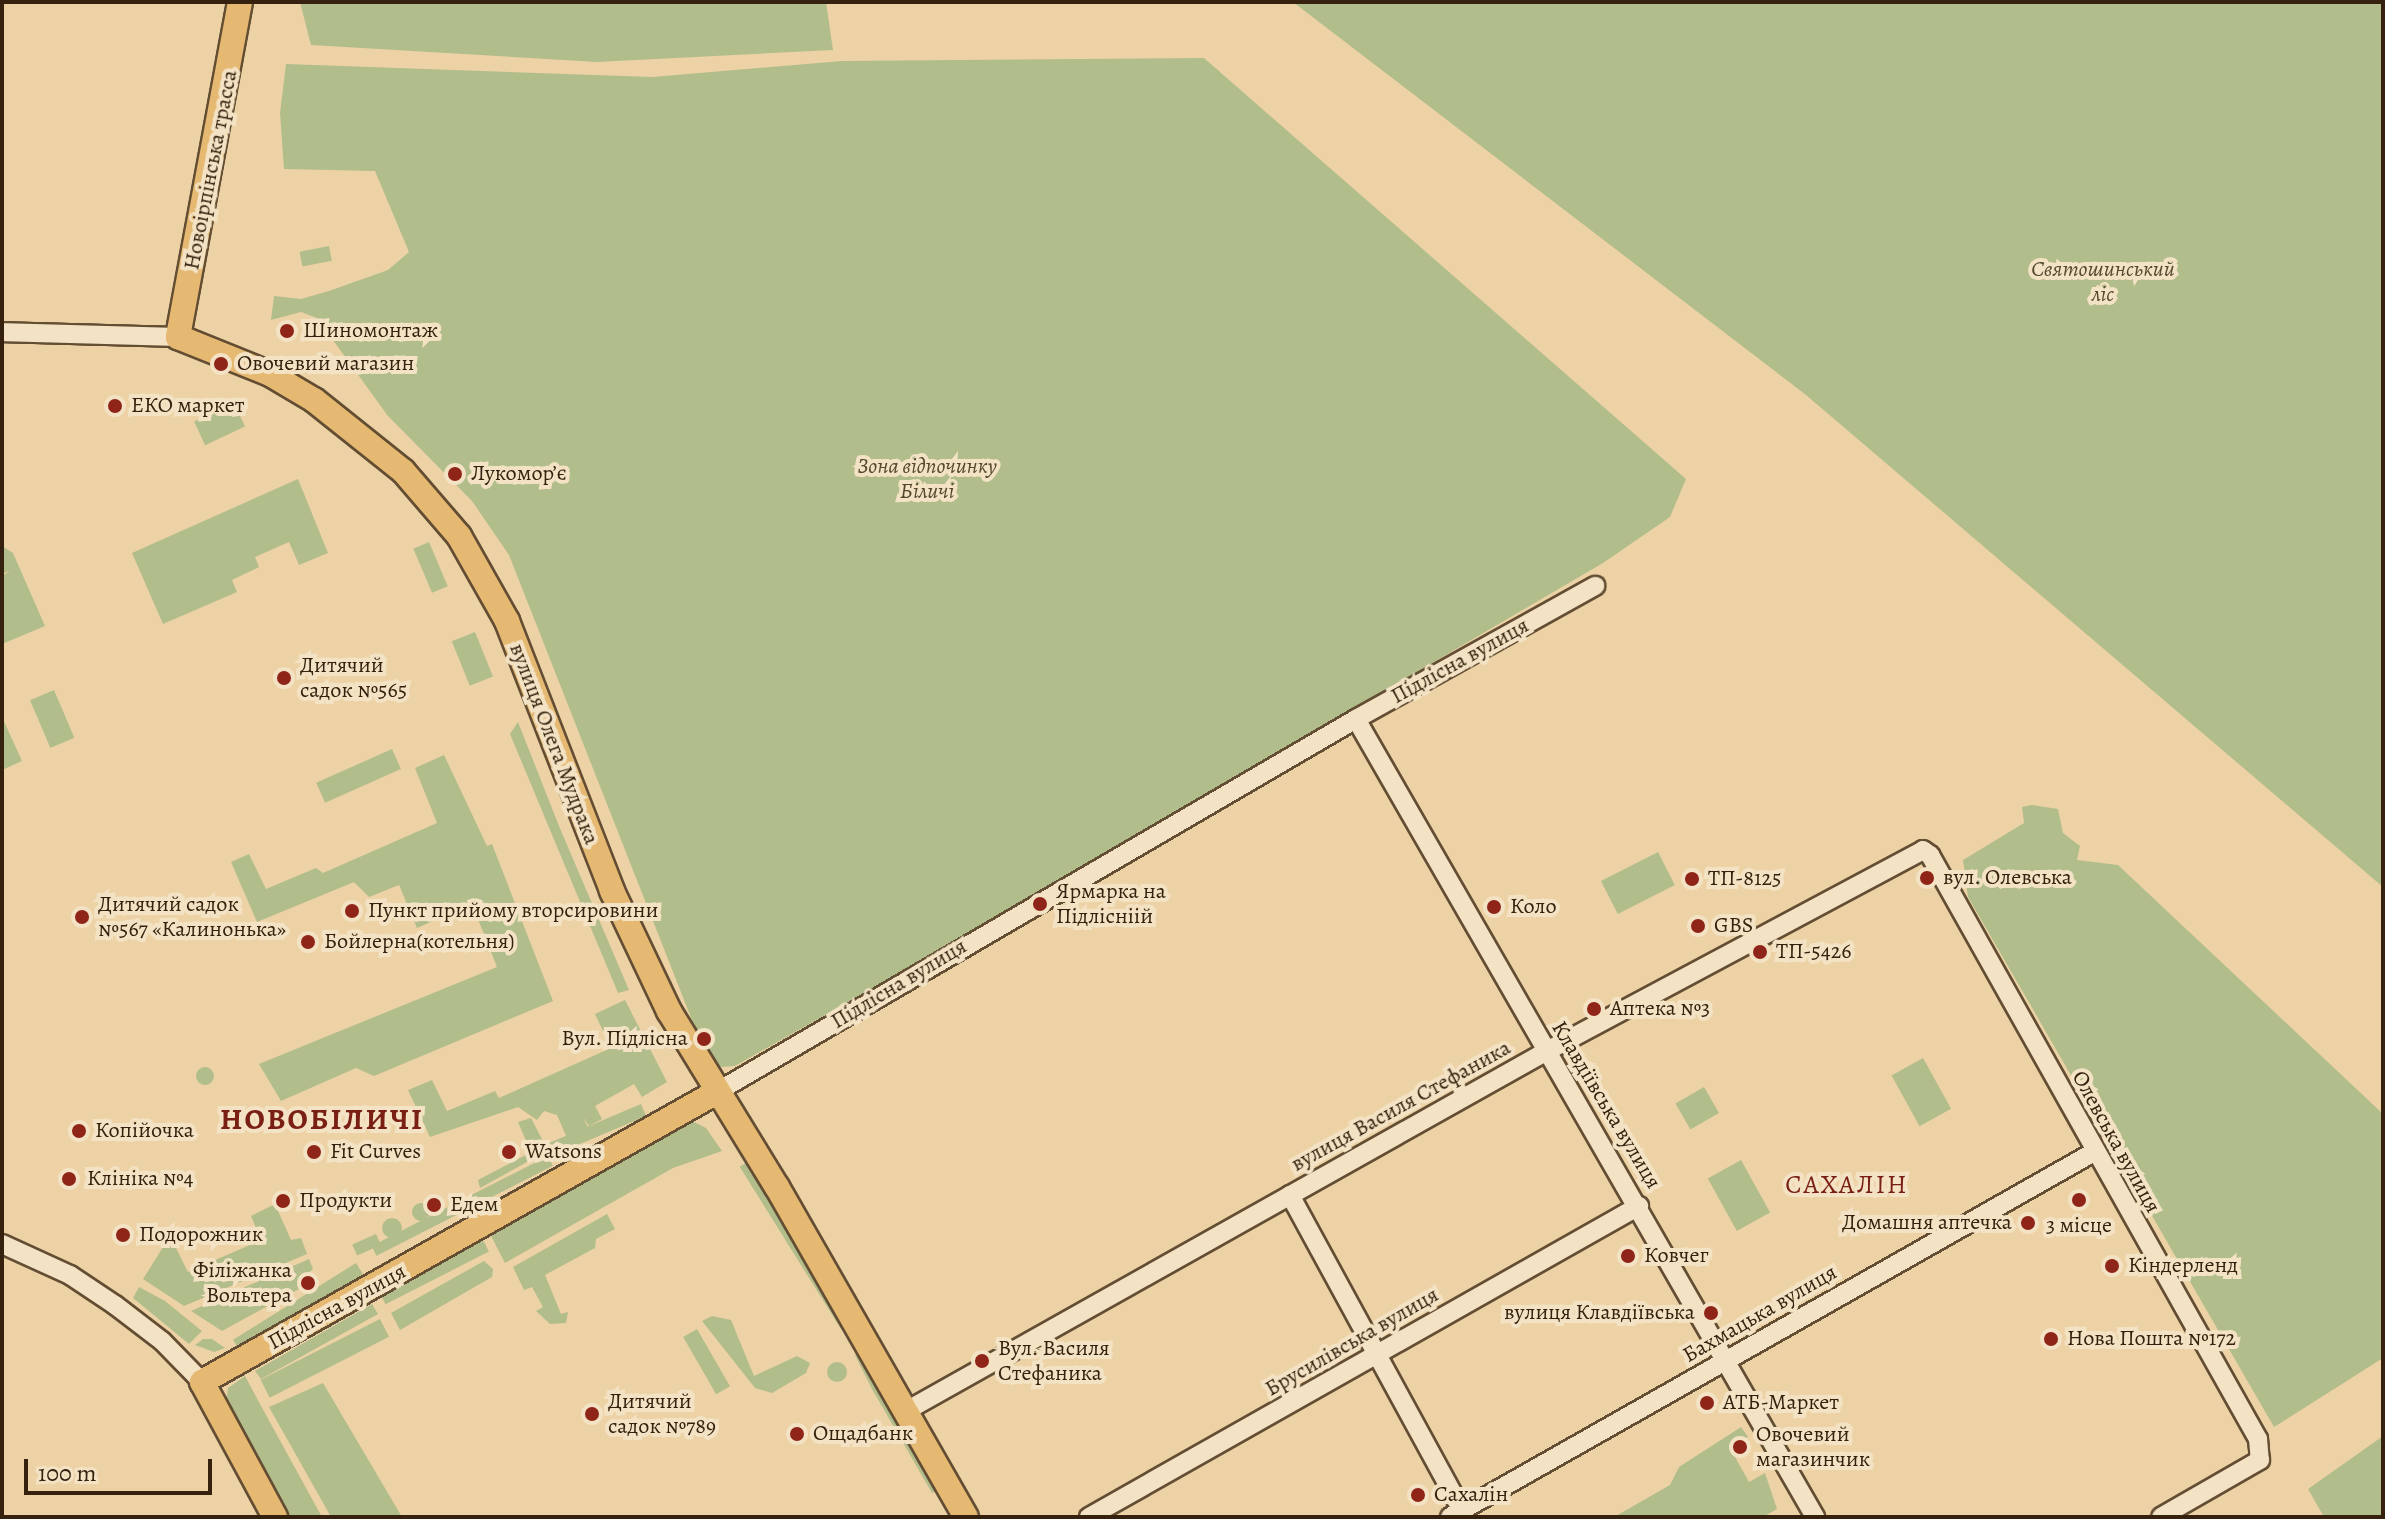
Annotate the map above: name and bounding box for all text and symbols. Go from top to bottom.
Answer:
street label: Новоірпінська трасса [179,68,243,272]
park label: Святошинський ліс [2031,256,2175,308]
place label: Шиномонтаж [303,318,438,344]
marker: Шиномонтаж [278,322,296,340]
place label: Овочевий магазин [237,351,414,377]
marker: Овочевий магазин [212,355,230,373]
place label: ЕКО маркет [131,393,244,419]
marker: ЕКО маркет [106,397,124,415]
park label: Зона відпочинку Біличі [857,453,997,504]
place label: Лукомор’є [471,461,567,487]
marker: Лукомор’є [446,465,464,483]
street label: Підлісна вулиця [1386,612,1534,710]
street label: вулиця Олега Мудрака [503,640,605,848]
place label: Дитячий садок №565 [300,652,407,704]
marker: Дитячий садок №565 [275,669,293,687]
place label: вул. Олевська [1943,865,2072,891]
place label: ТП-8125 [1708,866,1781,892]
marker: вул. Олевська [1918,869,1936,887]
marker: ТП-8125 [1683,870,1701,888]
place label: Ярмарка на Підлісніій [1056,878,1166,930]
place label: Дитячий садок №567 «Калинонька» [98,891,286,942]
place label: Коло [1510,894,1557,920]
marker: Ярмарка на Підлісніій [1031,895,1049,913]
place label: Пункт прийому вторсировини [368,898,658,924]
marker: Коло [1485,898,1503,916]
marker: Пункт прийому вторсировини [343,902,361,920]
marker: Дитячий садок №567 «Калинонька» [73,908,91,926]
place label: GBS [1714,913,1753,939]
marker: GBS [1689,917,1707,935]
place label: Бойлерна(котельня) [324,929,515,955]
marker: Бойлерна(котельня) [299,933,317,951]
street label: Підлісна вулиця [826,933,972,1035]
place label: ТП-5426 [1776,939,1851,965]
marker: ТП-5426 [1751,943,1769,961]
place label: Аптека №3 [1610,996,1710,1022]
marker: Аптека №3 [1585,1000,1603,1018]
street label: Клавдіївська вулиця [1546,1016,1666,1194]
place label: Вул. Підлісна [561,1026,688,1052]
marker: Вул. Підлісна [695,1030,713,1048]
street label: вулиця Василя Стефаника [1287,1035,1515,1177]
street label: Олевська вулиця [2066,1066,2166,1218]
district label: НОВОБІЛИЧІ [220,1101,424,1137]
place label: Копійочка [95,1118,194,1144]
marker: Копійочка [70,1122,88,1140]
place label: Fit Curves [330,1139,421,1165]
place label: Watsons [525,1139,602,1165]
marker: Fit Curves [305,1143,323,1161]
marker: Watsons [500,1143,518,1161]
place label: Клініка №4 [87,1166,194,1192]
marker: Клініка №4 [58,1168,80,1190]
district label: САХАЛІН [1785,1169,1909,1201]
place label: Продукти [299,1188,392,1214]
marker: 3 місце [2070,1191,2088,1209]
marker: Продукти [274,1192,292,1210]
place label: Едем [450,1192,499,1218]
marker: Едем [425,1196,443,1214]
place label: Домашня аптечка [1842,1210,2012,1236]
place label: 3 місце [2046,1213,2112,1239]
marker: Домашня аптечка [2019,1214,2037,1232]
place label: Подорожник [139,1222,263,1248]
marker: Подорожник [114,1226,132,1244]
place label: Ковчег [1644,1243,1709,1269]
marker: Ковчег [1619,1247,1637,1265]
place label: Кіндерленд [2128,1253,2238,1279]
place label: Філіжанка Вольтера [193,1257,292,1308]
marker: Кіндерленд [2103,1257,2121,1275]
street label: Підлісна вулиця [263,1258,411,1356]
street label: Бахмацька вулиця [1678,1259,1842,1369]
marker: Філіжанка Вольтера [299,1274,317,1292]
street label: Брусилівська вулиця [1261,1282,1443,1402]
place label: вулиця Клавдіївська [1504,1300,1695,1326]
marker: вулиця Клавдіївська [1702,1304,1720,1322]
place label: Нова Пошта №172 [2067,1326,2236,1352]
marker: Нова Пошта №172 [2042,1330,2060,1348]
place label: Вул. Василя Стефаника [998,1335,1110,1386]
marker: Вул. Василя Стефаника [973,1352,991,1370]
place label: Дитячий садок №789 [608,1388,716,1440]
place label: АТБ-Маркет [1723,1390,1839,1416]
marker: АТБ-Маркет [1698,1394,1716,1412]
marker: Дитячий садок №789 [583,1405,601,1423]
place label: Ощадбанк [813,1421,913,1447]
place label: Овочевий магазинчик [1756,1421,1870,1472]
marker: Ощадбанк [788,1425,806,1443]
marker: Овочевий магазинчик [1731,1438,1749,1456]
scale bar [28,1443,216,1493]
text: 100 m [38,1457,97,1489]
place label: Сахалін [1434,1482,1508,1508]
marker: Сахалін [1409,1486,1427,1504]

